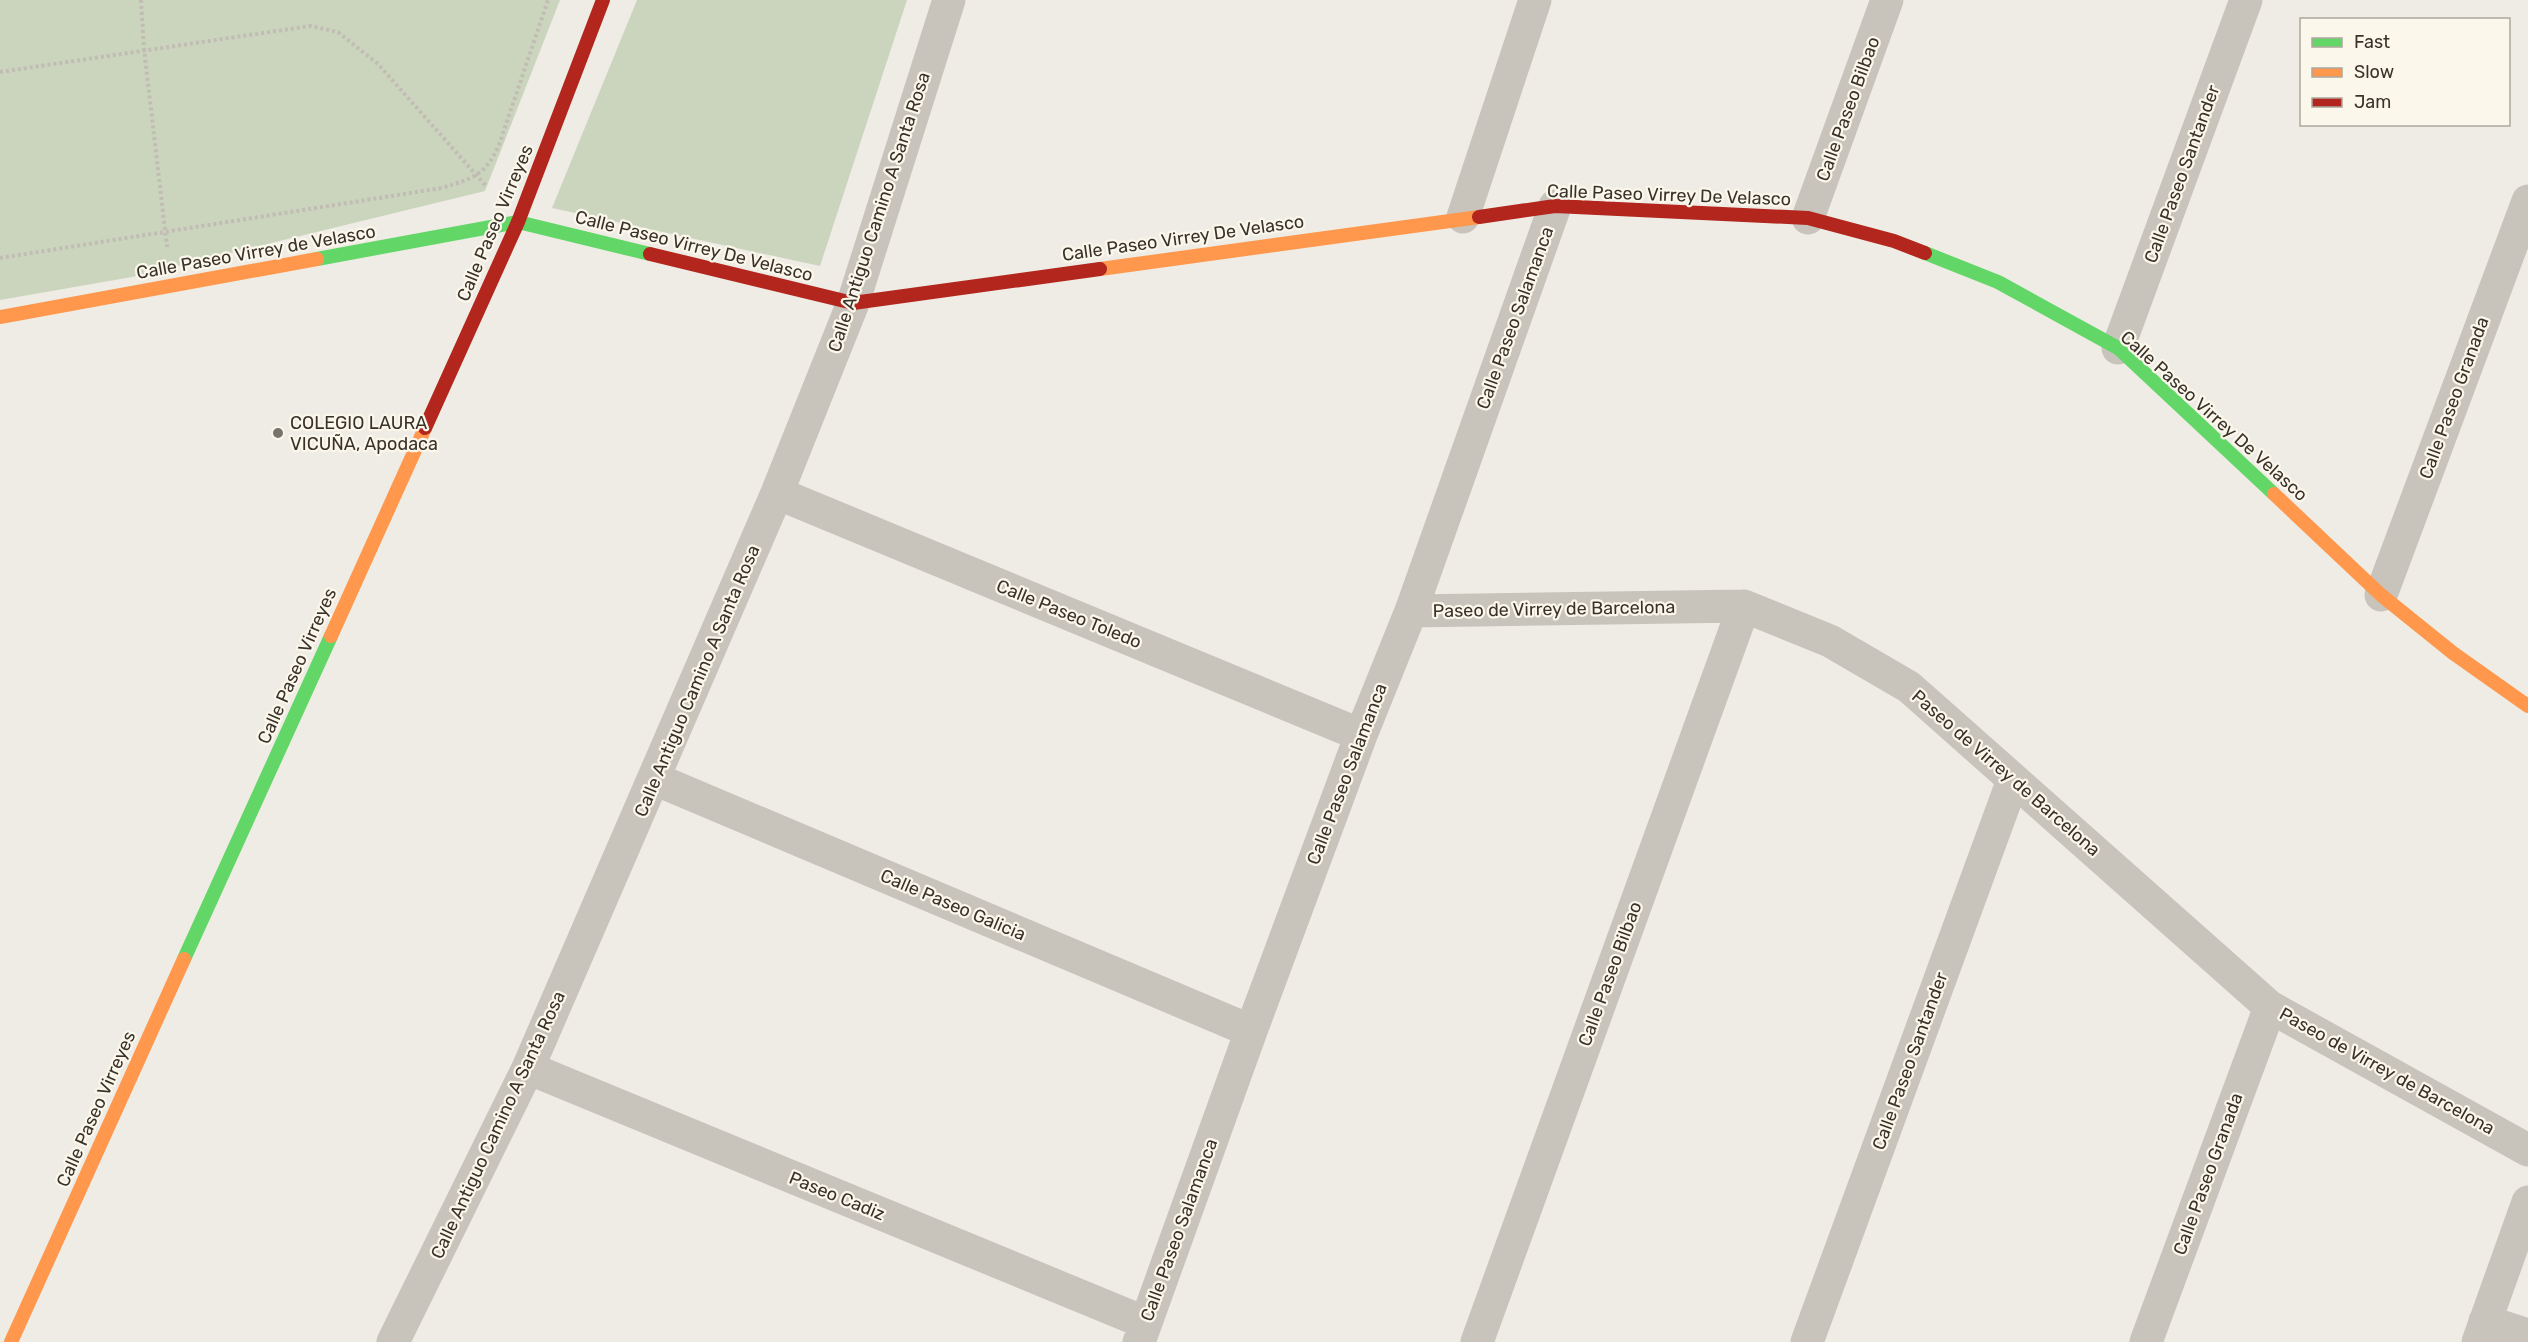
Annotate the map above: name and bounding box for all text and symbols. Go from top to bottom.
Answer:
legend [2300,18,2510,126]
text: Fast [2354,31,2390,53]
street label: Calle Paseo Bilbao [1812,34,1884,184]
text: Slow [2354,61,2394,83]
street label: Calle Antiguo Camino A Santa Rosa [823,69,935,355]
street label: Calle Paseo Santander [2140,82,2225,266]
text: Jam [2354,91,2391,113]
street label: Calle Paseo Virreyes [452,141,538,305]
street label: Calle Paseo Virrey De Velasco [1547,180,1791,210]
street label: Calle Paseo Virrey De Velasco [573,206,815,286]
street label: Calle Paseo Virrey De Velasco [1061,210,1305,266]
street label: Calle Paseo Virrey de Velasco [135,220,377,284]
street label: Calle Paseo Salamanca [1472,224,1558,412]
street label: Calle Paseo Granada [2414,314,2494,482]
street label: Calle Paseo Virrey De Velasco [2116,326,2312,506]
place label: COLEGIO LAURA VICUÑA, Apodaca [290,412,438,455]
marker: COLEGIO LAURA VICUÑA, Apodaca [271,426,285,440]
street label: Calle Antiguo Camino A Santa Rosa [630,542,764,820]
street label: Calle Paseo Toledo [993,575,1145,653]
street label: Calle Paseo Virreyes [253,585,341,747]
street label: Paseo de Virrey de Barcelona [1433,596,1675,622]
street label: Calle Paseo Salamanca [1302,680,1392,868]
street label: Paseo de Virrey de Barcelona [1907,685,2105,861]
street label: Calle Paseo Galicia [877,864,1029,946]
street label: Calle Paseo Bilbao [1574,899,1646,1049]
street label: Calle Paseo Santander [1868,969,1953,1153]
street label: Calle Antiguo Camino A Santa Rosa [426,988,570,1262]
street label: Paseo de Virrey de Barcelona [2276,1003,2498,1139]
street label: Calle Paseo Virreyes [52,1028,140,1190]
street label: Calle Paseo Granada [2168,1090,2248,1258]
street label: Calle Paseo Salamanca [1136,1136,1222,1324]
street label: Paseo Cadiz [786,1167,888,1225]

